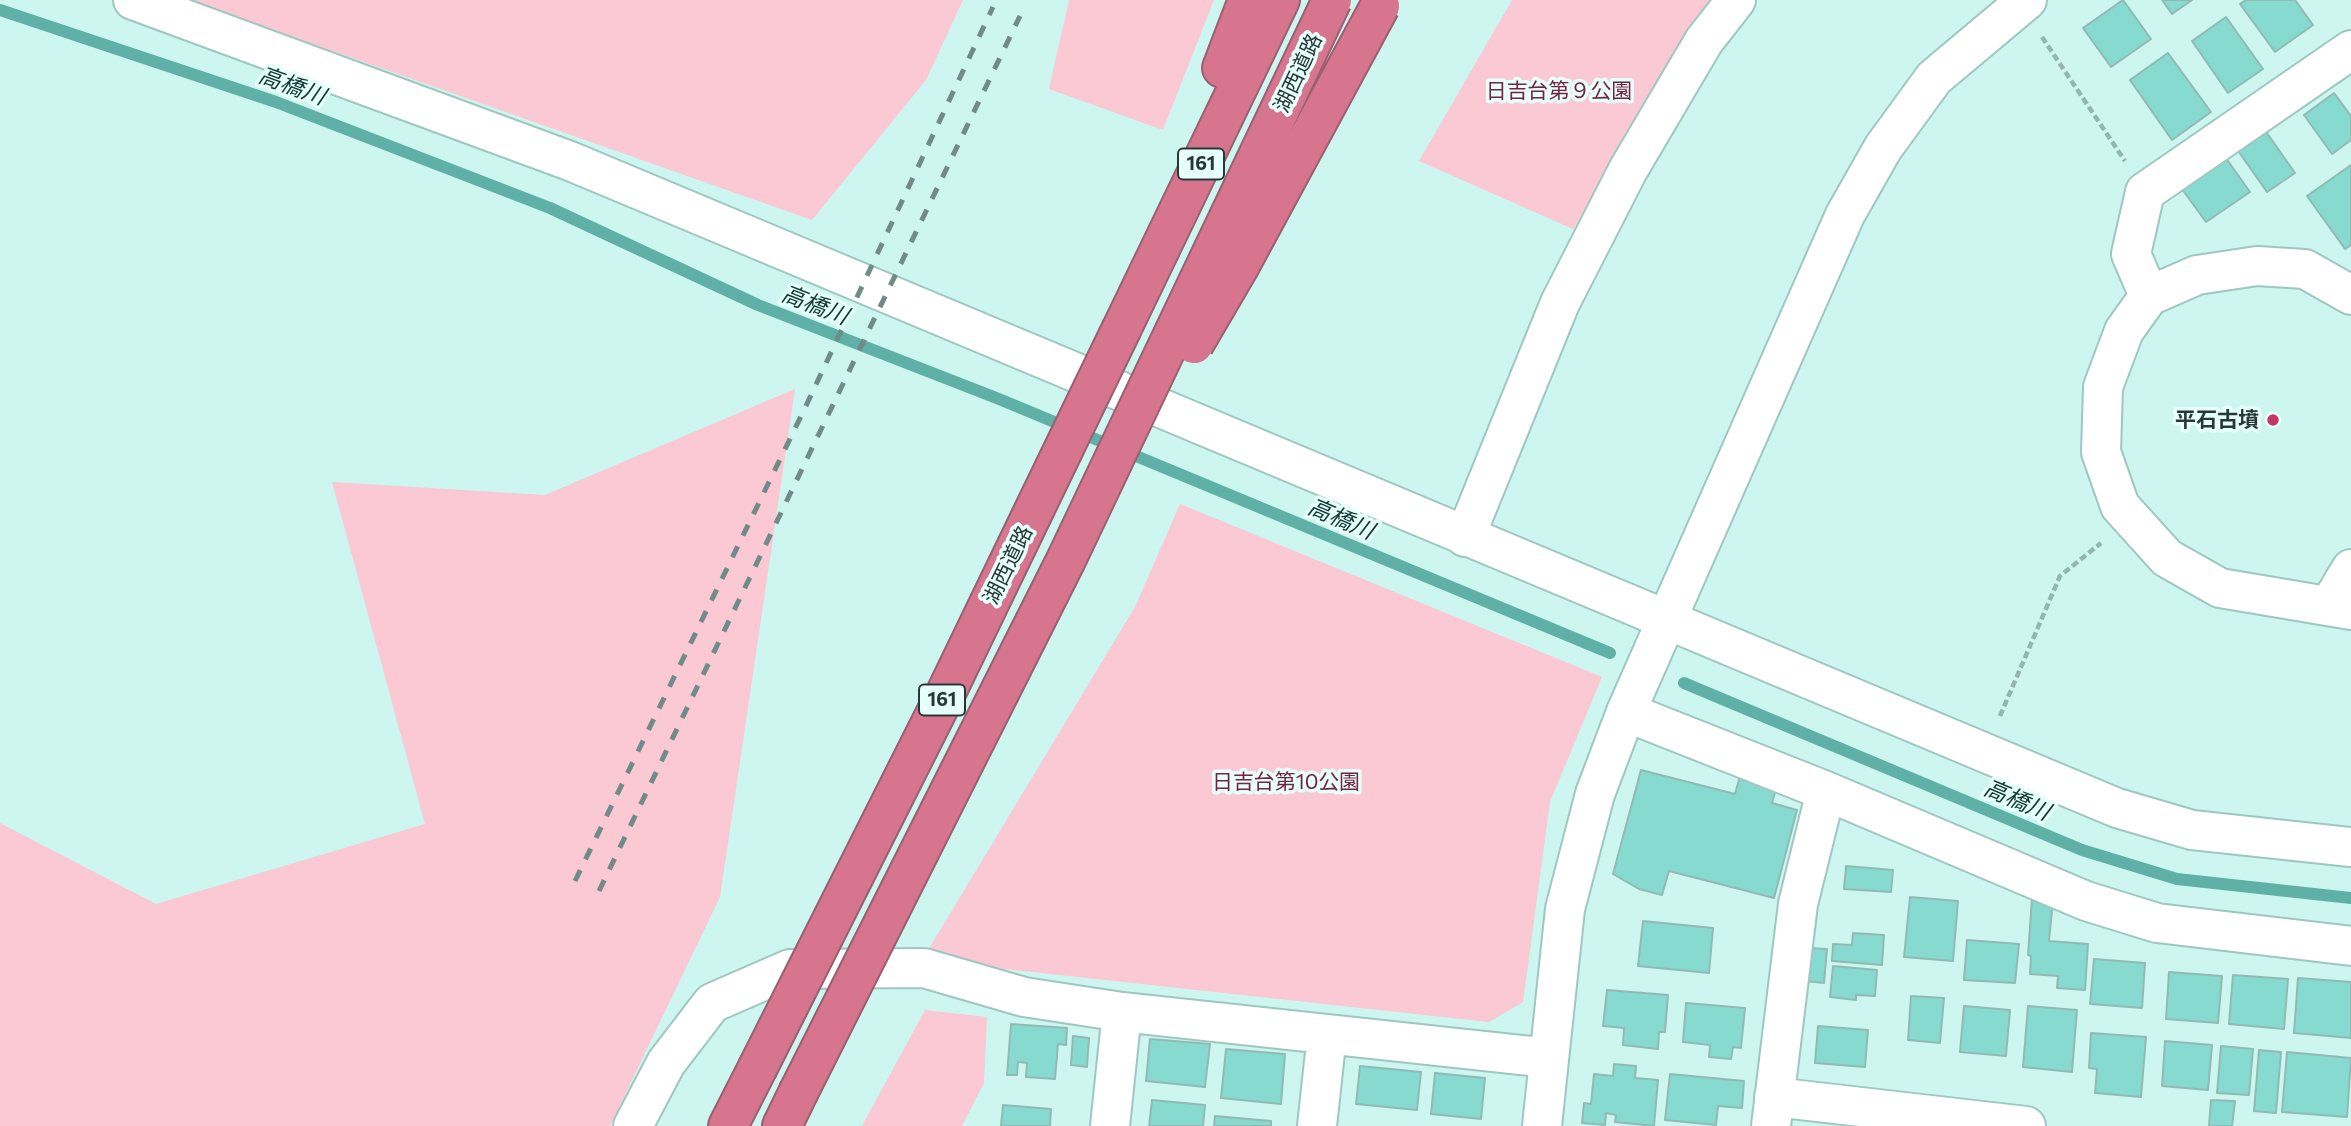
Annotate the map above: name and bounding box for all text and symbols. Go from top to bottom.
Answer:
street label: 湖西道路 [1269,30,1327,116]
water label: 高橋川 [255,61,329,111]
park label: 日吉台第９公園 [1486,78,1632,104]
road number: 161 [1178,148,1224,180]
water label: 高橋川 [778,280,852,330]
place label: 平石古墳 [2175,407,2259,433]
marker: 平石古墳 [2265,412,2281,428]
water label: 高橋川 [1304,493,1378,545]
street label: 湖西道路 [978,522,1038,608]
road number: 161 [919,684,965,716]
park label: 日吉台第10公園 [1212,769,1360,795]
water label: 高橋川 [1980,774,2054,826]

